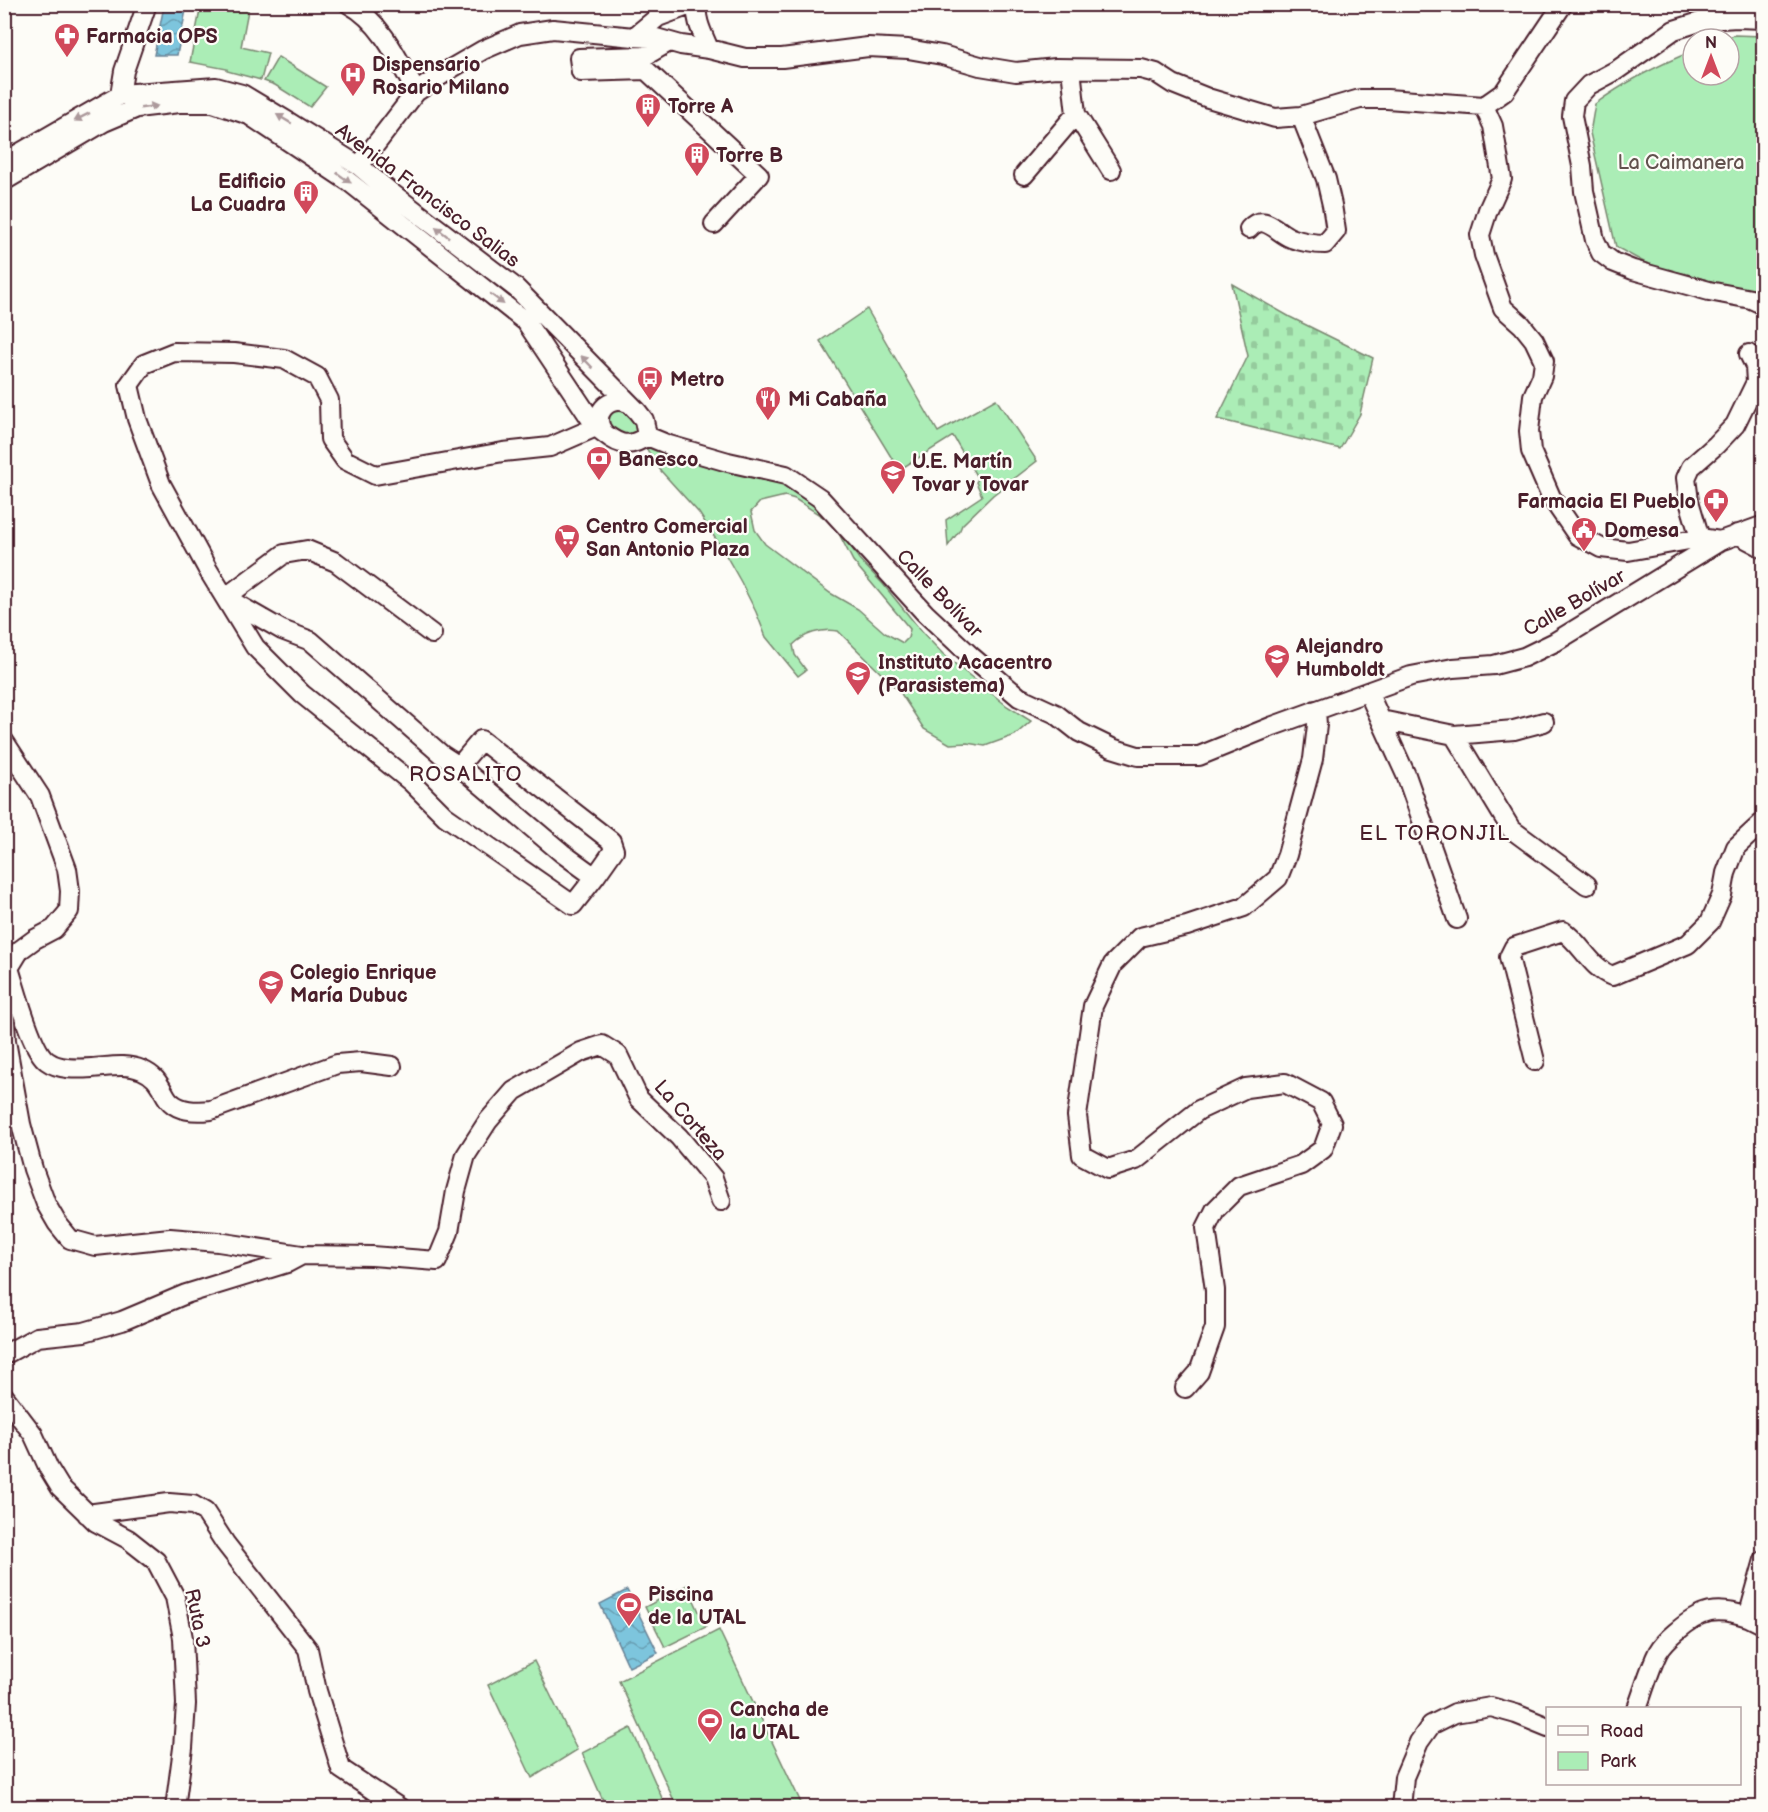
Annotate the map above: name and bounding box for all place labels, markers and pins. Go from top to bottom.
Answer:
pharmacy icon: Farmacia OPS [52,21,82,59]
place label: Farmacia OPS [86,25,218,49]
place label: Dispensario Rosario Milano [372,53,509,100]
hospital icon: Dispensario Rosario Milano [338,60,368,98]
building icon: Torre A [633,91,663,129]
place label: Torre A [668,95,734,119]
building icon: Torre B [682,140,712,178]
place label: Torre B [716,144,783,168]
place label: Edificio La Cuadra [190,170,286,217]
building icon: Edificio La Cuadra [291,178,321,216]
bus stop icon: Metro [635,364,665,402]
place label: Metro [670,368,724,392]
restaurant icon: Mi Cabaña [753,384,783,422]
place label: Mi Cabaña [788,388,887,412]
bank icon: Banesco [584,444,614,482]
place label: Banesco [618,448,698,472]
place label: U.E. Martín Tovar y Tovar [912,450,1030,497]
school or university icon: U.E. Martín Tovar y Tovar [878,458,908,496]
pharmacy icon: Farmacia El Pueblo [1701,486,1731,524]
place label: Farmacia El Pueblo [1517,490,1696,514]
place label: Centro Comercial San Antonio Plaza [586,515,750,562]
public building icon: Domesa [1569,515,1599,553]
place label: Domesa [1604,519,1679,543]
supermarket icon: Centro Comercial San Antonio Plaza [552,522,582,560]
place label: Alejandro Humboldt [1295,635,1385,682]
school or university icon: Alejandro Humboldt [1262,642,1292,680]
place label: Instituto Acacentro (Parasistema) [878,651,1052,698]
school or university icon: Instituto Acacentro (Parasistema) [843,659,873,697]
place label: Colegio Enrique María Dubuc [290,961,436,1008]
school or university icon: Colegio Enrique María Dubuc [256,968,286,1006]
place label: Piscina de la UTAL [648,1583,746,1630]
sports icon: Piscina de la UTAL [614,1590,644,1628]
place label: Cancha de la UTAL [730,1698,829,1745]
sports icon: Cancha de la UTAL [695,1706,725,1744]

